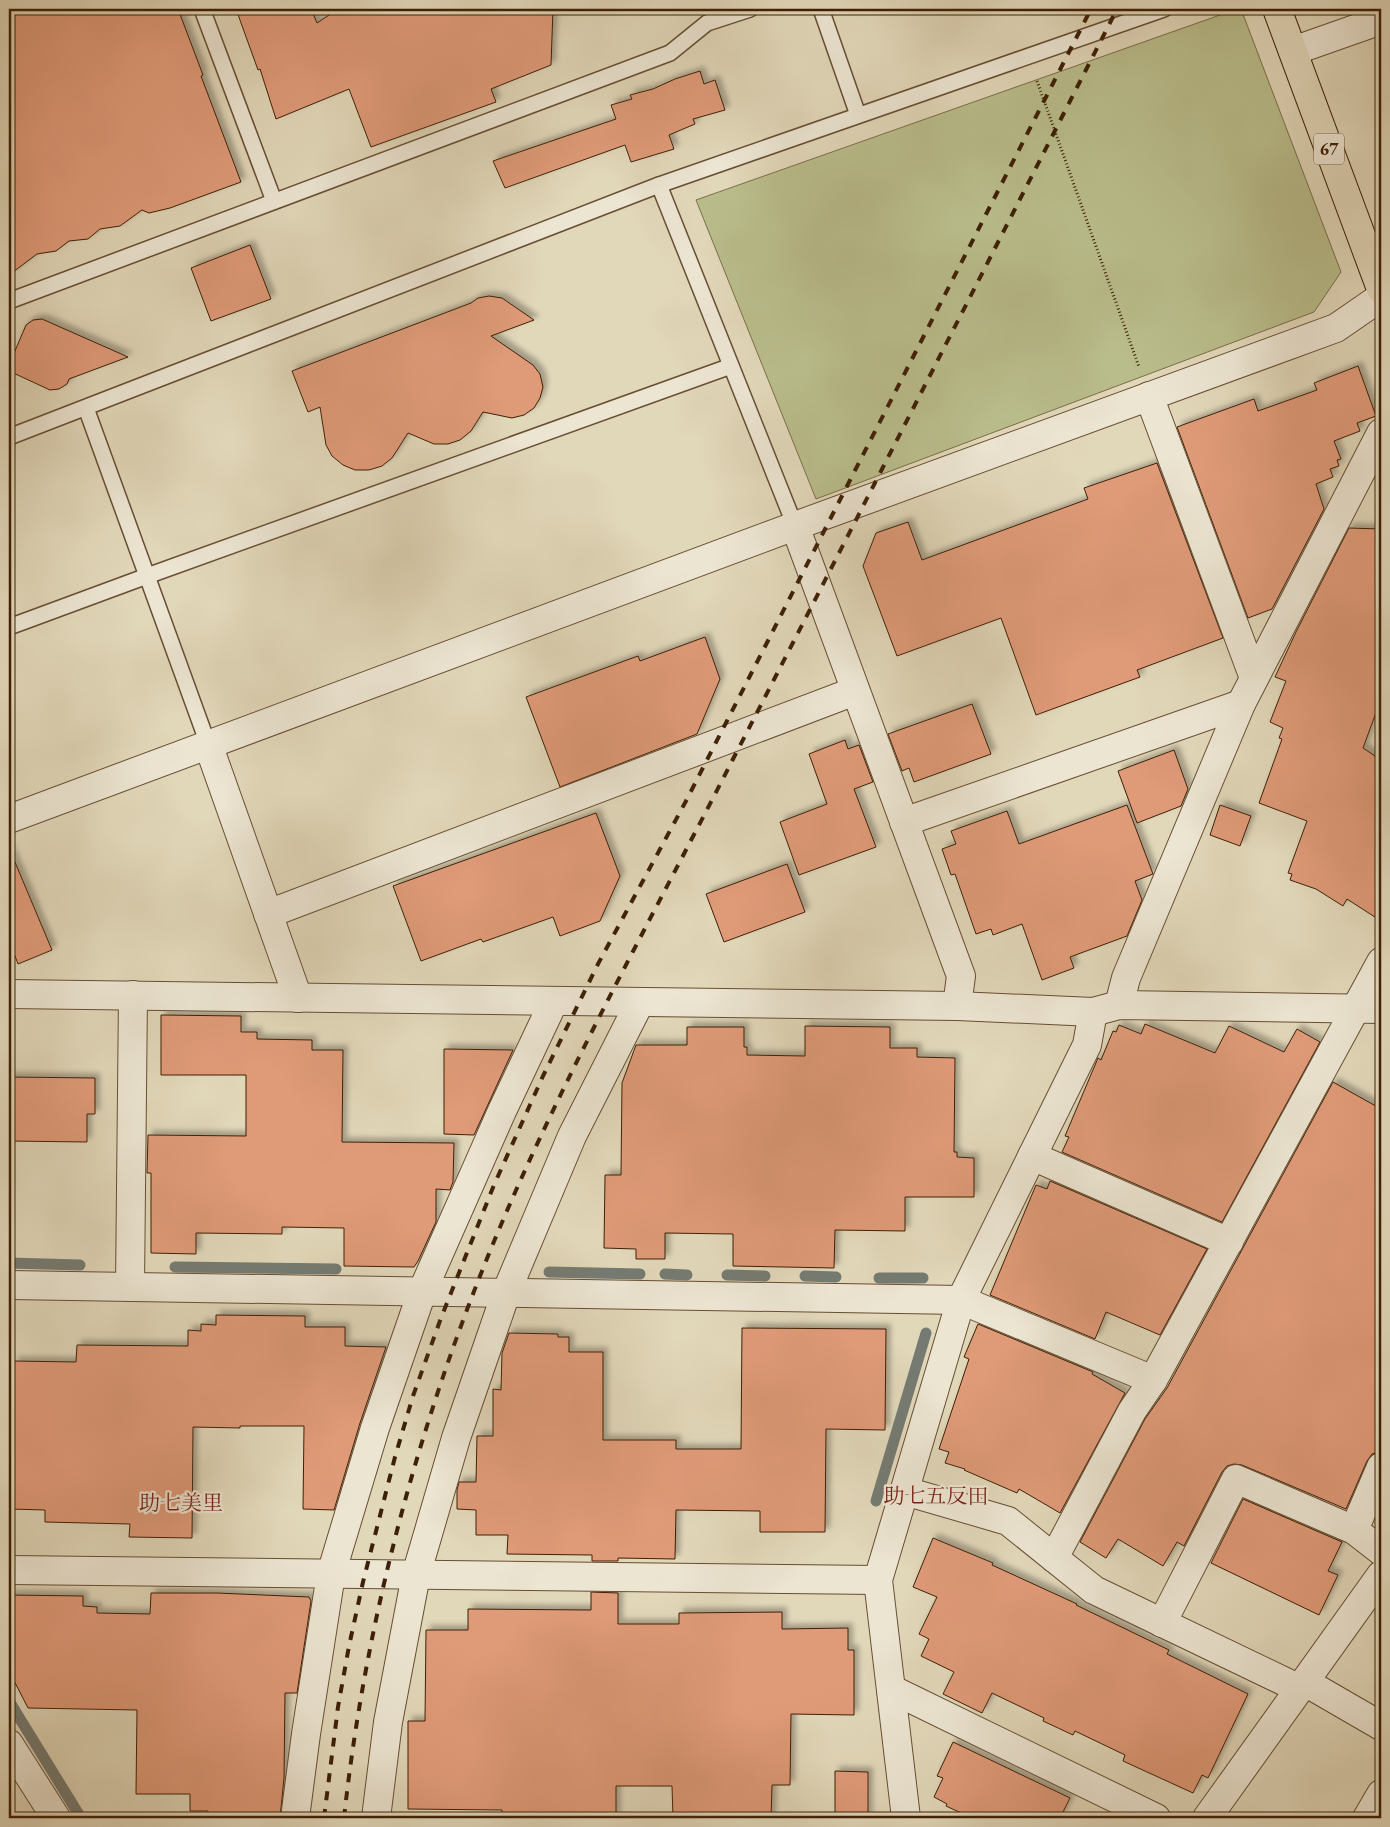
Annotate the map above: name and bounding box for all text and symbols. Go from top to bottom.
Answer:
road number: 67 [1314,134,1344,164]
district label: 助七五反田 [884,1482,989,1509]
district label: 助七美里 [139,1489,223,1516]

